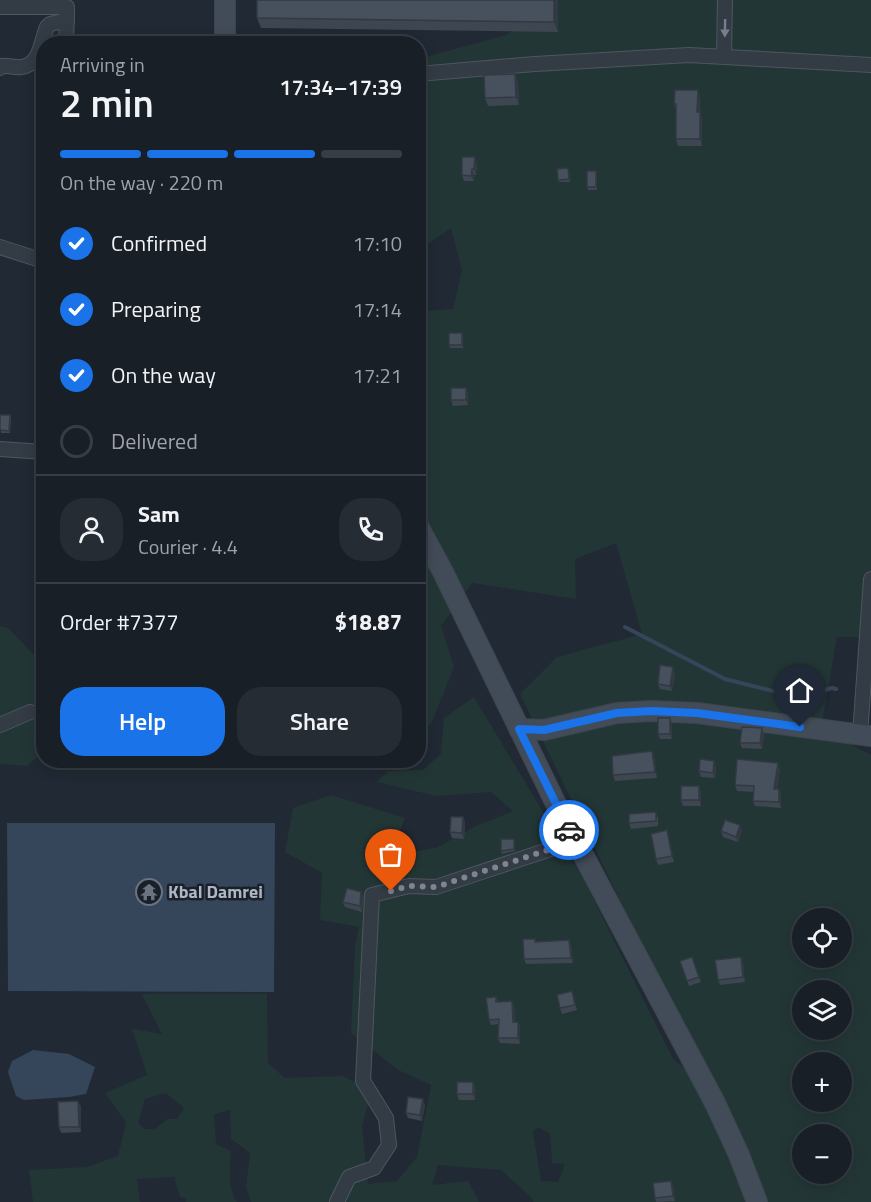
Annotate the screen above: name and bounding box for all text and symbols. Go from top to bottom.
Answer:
one-way arrow [720,18,729,37]
text: Arriving in [60,49,145,80]
text: 17:34–17:39 [279,70,402,104]
text: 2 min [60,73,154,132]
text: On the way · 220 m [60,167,223,198]
text: Confirmed [111,226,207,260]
icon: check [60,227,93,260]
text: 17:10 [353,228,402,259]
text: Preparing [111,292,201,326]
icon: check [60,293,93,326]
text: 17:14 [353,294,402,325]
text: On the way [111,358,216,392]
icon: check [60,359,93,392]
text: 17:21 [353,360,402,391]
text: Delivered [111,424,198,458]
text: Sam [138,497,180,531]
button: person [60,498,123,561]
button: phone [339,498,402,561]
text: Courier · 4.4 [138,531,238,562]
text: Order #7377 [60,605,179,639]
text: $18.87 [335,605,402,639]
pin [774,665,825,727]
icon: home [783,674,816,707]
button: Help [60,687,225,756]
button: Share [237,687,402,756]
courier [539,800,599,860]
icon: car [553,814,586,847]
pin [365,829,416,891]
icon: bag [374,838,407,871]
temple icon: Kbal Damrei [134,877,164,907]
place label: Kbal Damrei [168,878,263,905]
map controls [792,908,852,1184]
button: locate [792,908,852,968]
button: layers [792,980,852,1040]
button: + [792,1052,852,1112]
button: − [792,1124,852,1184]

